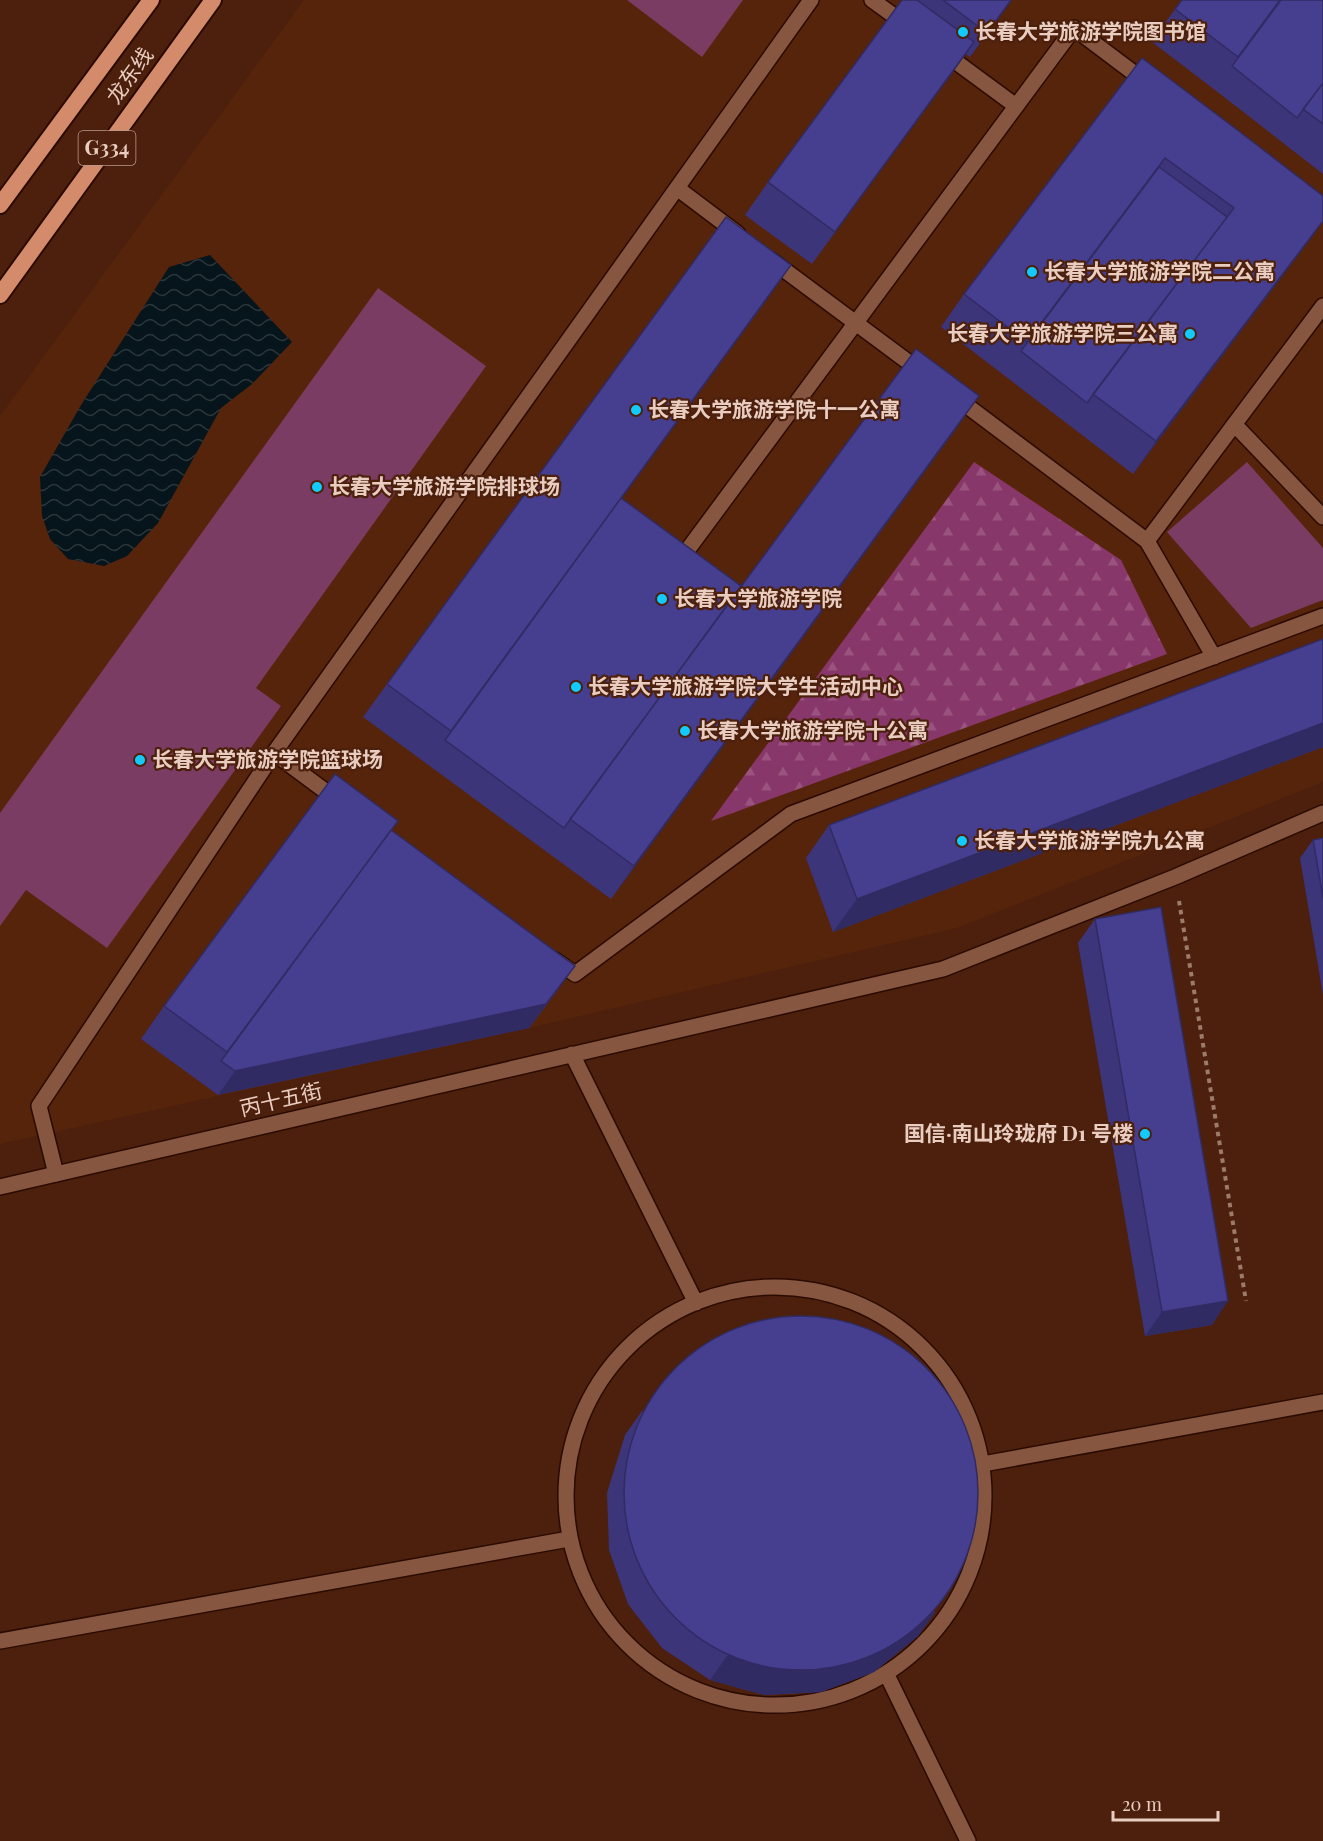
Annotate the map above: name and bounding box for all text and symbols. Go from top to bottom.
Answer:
place label: 长春大学旅游学院图书馆 [975,16,1206,44]
marker: 长春大学旅游学院图书馆 [956,25,970,39]
street label: 龙东线 [99,41,158,109]
road number: G334 [78,131,136,165]
place label: 长春大学旅游学院二公寓 [1044,256,1275,284]
marker: 长春大学旅游学院二公寓 [1025,265,1039,279]
place label: 长春大学旅游学院三公寓 [947,318,1178,346]
marker: 长春大学旅游学院三公寓 [1183,327,1197,341]
place label: 长春大学旅游学院十一公寓 [648,394,900,422]
marker: 长春大学旅游学院十一公寓 [629,403,643,417]
place label: 长春大学旅游学院排球场 [329,471,560,499]
marker: 长春大学旅游学院排球场 [310,480,324,494]
place label: 长春大学旅游学院 [674,583,842,611]
marker: 长春大学旅游学院 [655,592,669,606]
place label: 长春大学旅游学院大学生活动中心 [588,671,903,699]
marker: 长春大学旅游学院大学生活动中心 [569,680,583,694]
place label: 长春大学旅游学院十公寓 [697,715,928,743]
marker: 长春大学旅游学院十公寓 [678,724,692,738]
place label: 长春大学旅游学院篮球场 [152,744,383,772]
marker: 长春大学旅游学院篮球场 [133,753,147,767]
place label: 长春大学旅游学院九公寓 [974,825,1205,853]
marker: 长春大学旅游学院九公寓 [955,834,969,848]
street label: 丙十五街 [236,1075,325,1121]
place label: 国信·南山玲珑府 D1 号楼 [904,1118,1133,1146]
marker: 国信·南山玲珑府 D1 号楼 [1138,1127,1152,1141]
scale bar [1113,1784,1218,1822]
text: 20 m [1122,1792,1162,1816]

